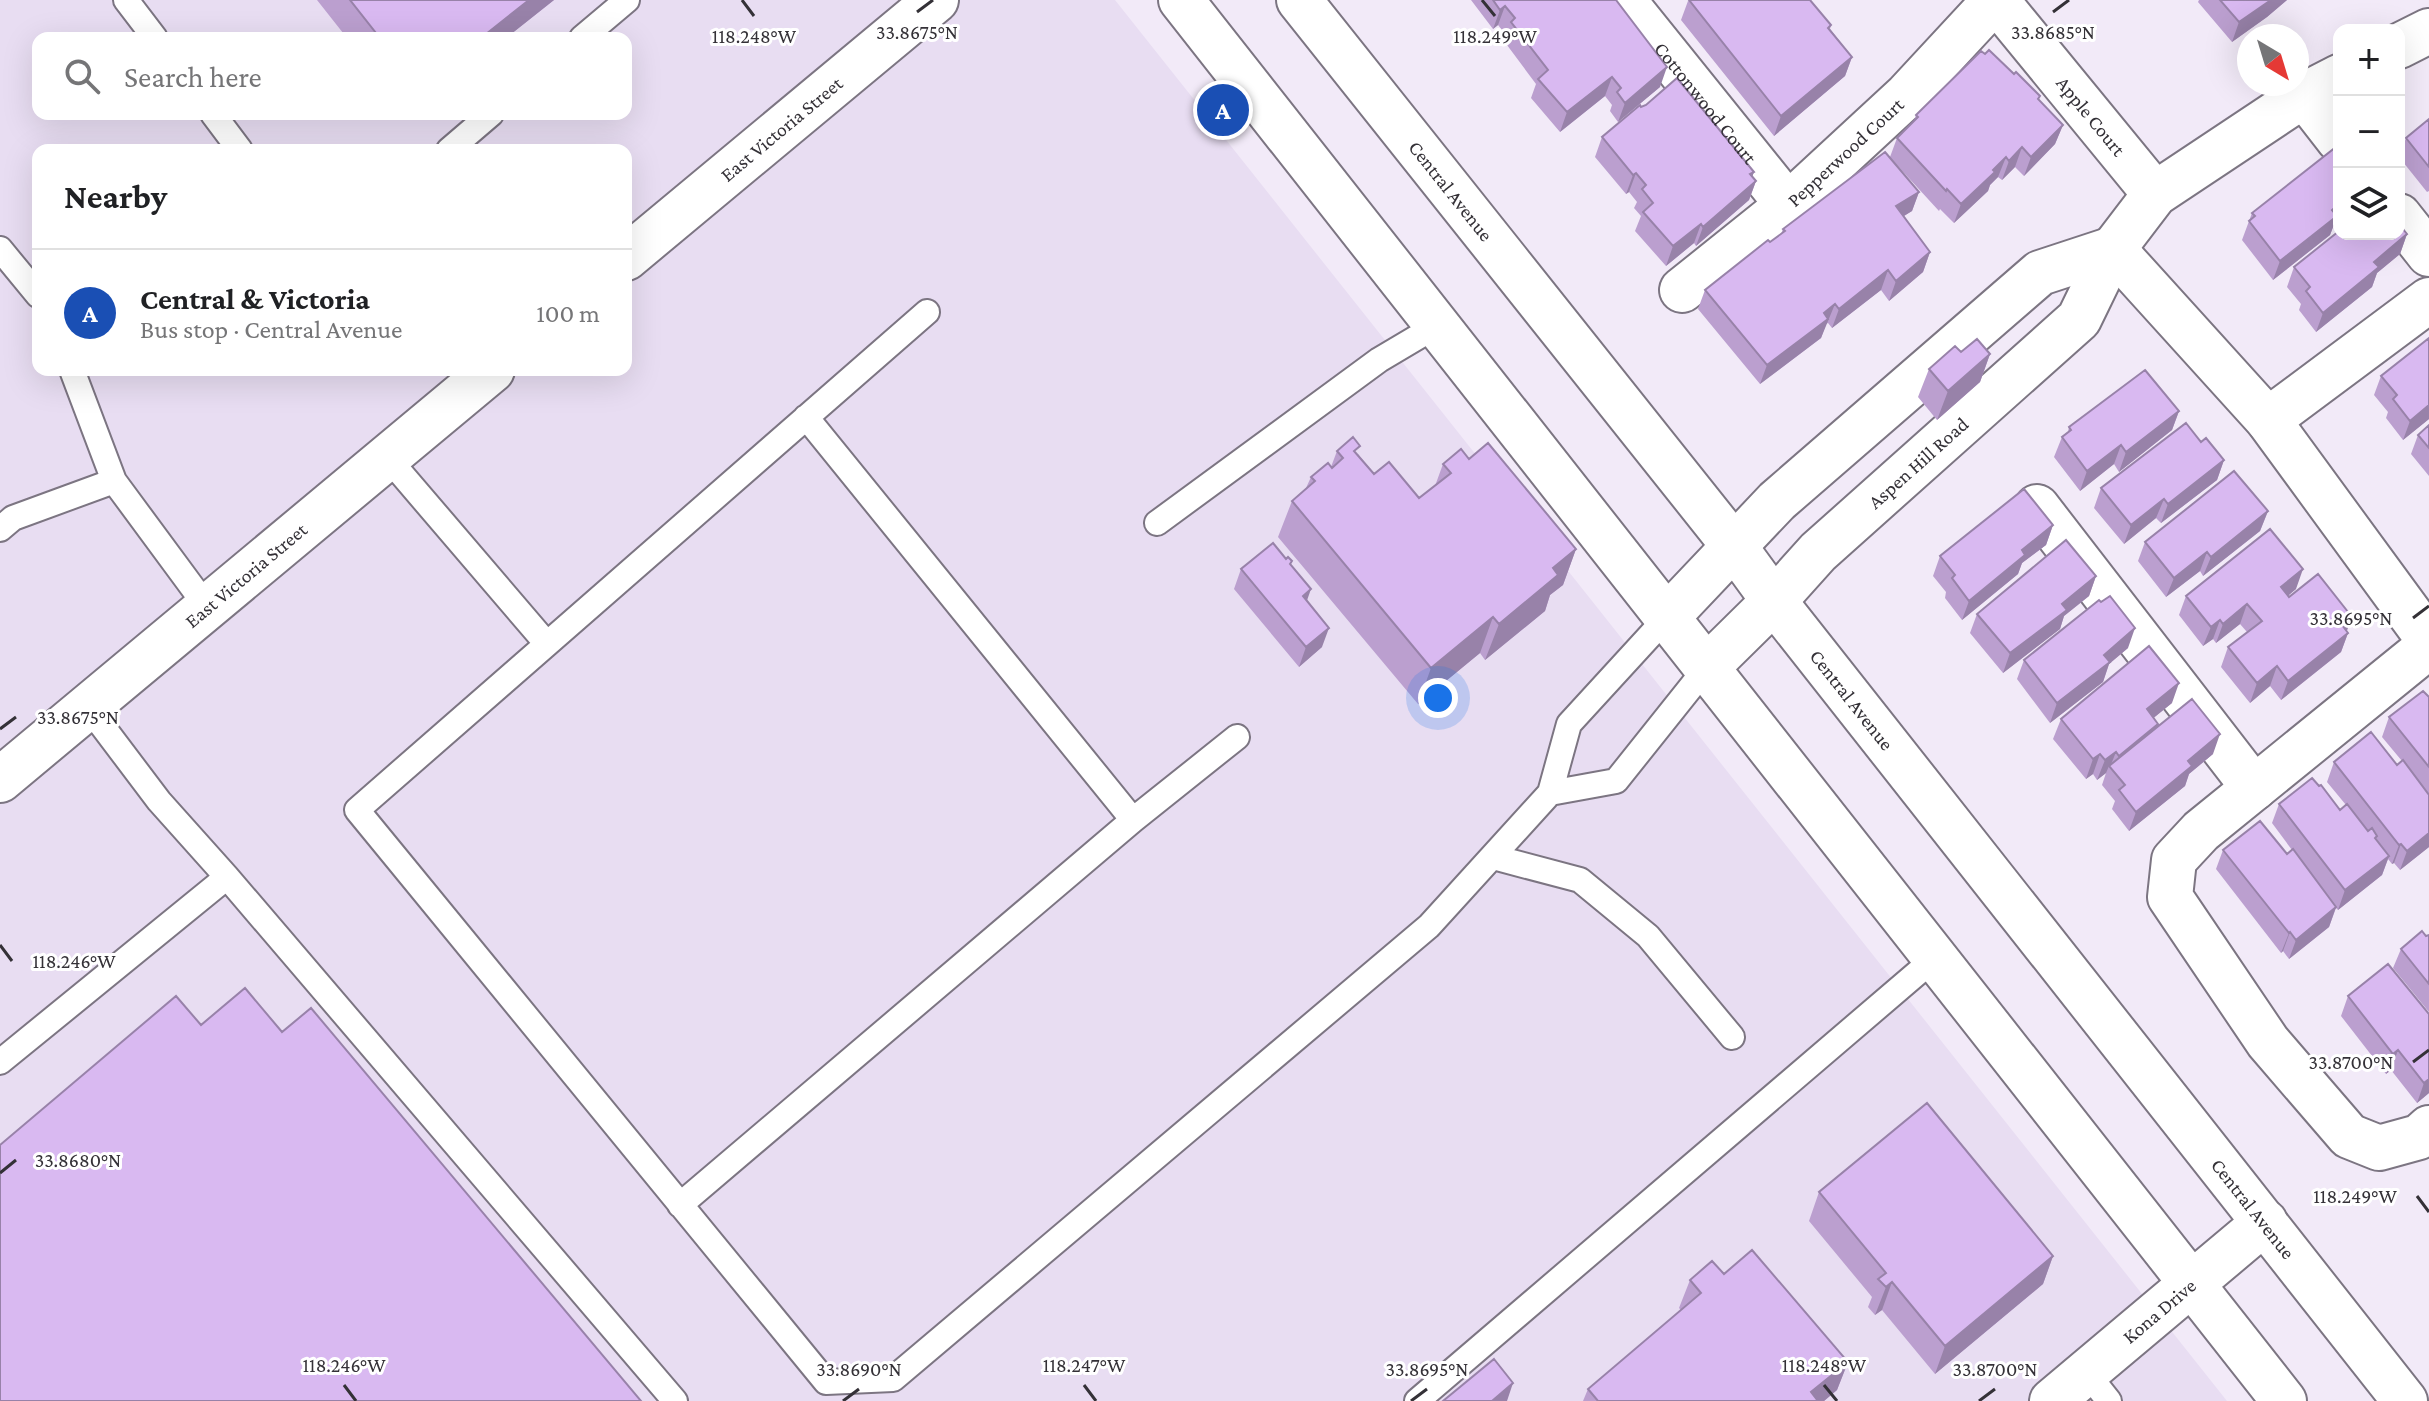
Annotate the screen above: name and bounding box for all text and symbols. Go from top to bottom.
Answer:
text: 33.8675°N [876,21,958,43]
text: 33.8685°N [2011,21,2095,43]
north arrow [2237,24,2309,96]
map controls [2333,24,2405,240]
button: + [2333,24,2405,96]
text: 118.248°W [712,25,797,47]
text: 118.249°W [1453,25,1537,47]
search box [32,32,632,120]
street label: Cottonwood Court [1650,38,1762,168]
icon: search [60,54,104,98]
text: Search here [124,60,262,93]
street label: East Victoria Street [716,72,847,186]
street label: Apple Court [2052,72,2130,160]
pin: A [1197,80,1249,140]
street label: Pepperwood Court [1783,93,1908,211]
button: − [2333,96,2405,168]
street label: Central Avenue [1404,136,1498,245]
button: layers [2333,168,2405,240]
text: Nearby [64,178,167,215]
text: Central & Victoria [140,282,370,315]
text: A [82,299,98,328]
text: 100 m [536,299,600,328]
text: Bus stop · Central Avenue [140,315,403,344]
street label: Aspen Hill Road [1864,412,1973,513]
street label: East Victoria Street [181,518,311,632]
text: 33.8695°N [2309,607,2393,629]
street label: Central Avenue [1806,645,1898,755]
your location [1418,678,1458,718]
text: 33.8675°N [37,706,119,728]
text: 118.246°W [32,950,116,972]
text: 33.8700°N [2309,1051,2393,1073]
text: 33.8680°N [35,1149,121,1171]
street label: Central Avenue [2207,1154,2300,1263]
text: 118.249°W [2313,1185,2397,1207]
street label: Kona Drive [2118,1274,2200,1348]
text: 118.246°W [302,1354,386,1376]
text: 118.247°W [1043,1354,1126,1376]
text: 118.248°W [1782,1354,1867,1376]
text: 33.8690°N [816,1358,902,1380]
text: 33.8695°N [1385,1358,1469,1380]
text: 33.8700°N [1953,1358,2037,1380]

